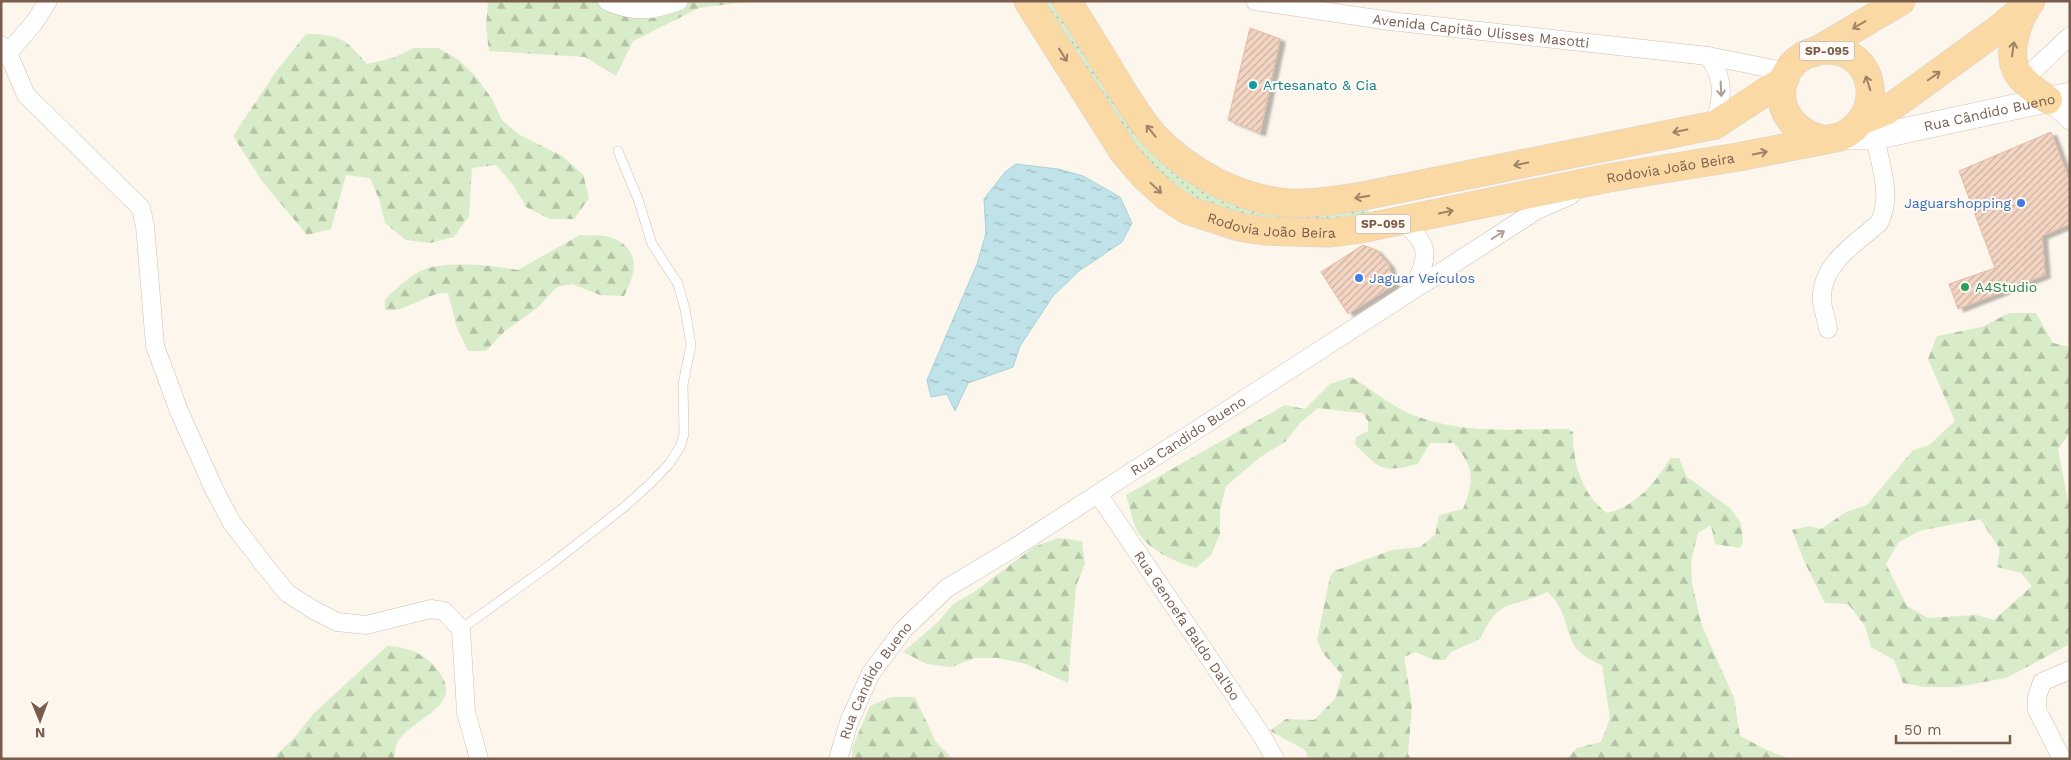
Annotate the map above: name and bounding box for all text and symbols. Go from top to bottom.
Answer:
street label: Avenida Capitão Ulisses Masotti [1372,11,1590,51]
one-way arrow [1852,21,1866,31]
road number: SP-095 [1800,41,1854,60]
one-way arrow [2008,41,2018,57]
one-way arrow [1058,48,1068,62]
one-way arrow [1927,71,1940,82]
one-way arrow [1863,75,1873,91]
place label: Artesanato & Cia [1263,77,1377,93]
marker: Artesanato & Cia [1247,79,1259,91]
one-way arrow [1716,80,1725,96]
street label: Rua Cândido Bueno [1922,90,2056,134]
one-way arrow [1146,124,1156,138]
one-way arrow [1673,127,1689,137]
one-way arrow [1752,147,1768,157]
street label: Rodovia João Beira [1605,150,1736,186]
one-way arrow [1513,160,1529,169]
one-way arrow [1150,182,1162,194]
one-way arrow [1354,192,1370,202]
place label: Jaguarshopping [1904,195,2012,211]
marker: Jaguarshopping [2015,197,2027,209]
one-way arrow [1438,206,1454,216]
street label: Rodovia João Beira [1205,209,1337,241]
road number: SP-095 [1356,214,1410,233]
one-way arrow [1490,230,1504,240]
place label: Jaguar Veículos [1369,270,1475,286]
marker: Jaguar Veículos [1353,272,1365,284]
place label: A4Studio [1975,279,2037,295]
marker: A4Studio [1959,281,1971,293]
street label: Rua Candido Bueno [1127,392,1249,479]
street label: Rua Genoefa Baldo Dal'bo [1131,548,1243,703]
street label: Rua Candido Bueno [836,618,915,741]
north arrow [15,695,65,745]
scale bar [1896,712,2010,744]
text: 50 m [1904,721,1941,739]
text: N [35,725,46,741]

